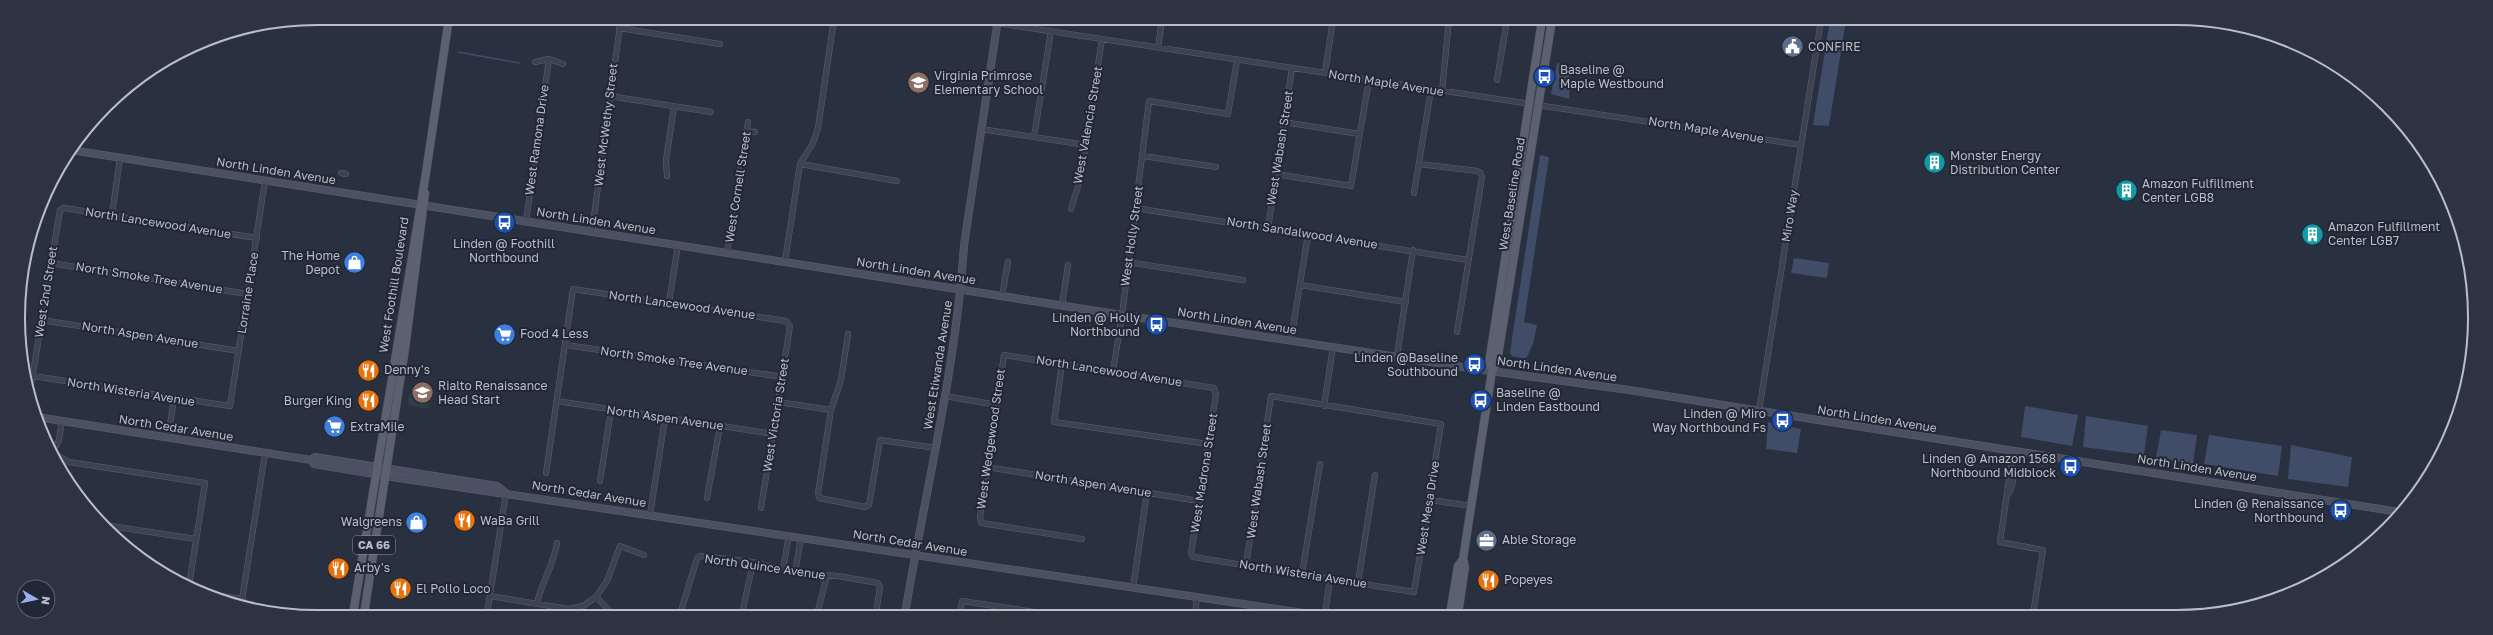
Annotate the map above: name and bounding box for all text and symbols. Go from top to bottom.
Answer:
public building icon: CONFIRE [1779,34,1805,60]
place label: CONFIRE [1808,39,1861,54]
street label: West McWethy Street [590,62,621,187]
place label: Baseline @ Maple Westbound [1560,62,1664,91]
bus stop icon: Baseline @ Maple Westbound [1532,64,1558,90]
street label: West Valencia Street [1070,65,1105,185]
street label: North Maple Avenue [1327,66,1445,99]
place label: Virginia Primrose Elementary School [934,68,1043,97]
school or university icon: Virginia Primrose Elementary School [905,70,931,96]
street label: West Ramona Drive [521,84,552,196]
street label: West Wabash Street [1263,89,1296,207]
street label: North Maple Avenue [1647,113,1765,146]
street label: West Cornell Street [721,130,754,244]
street label: West Baseline Road [1495,136,1528,251]
place label: Monster Energy Distribution Center [1950,148,2060,177]
building icon: Monster Energy Distribution Center [1921,150,1947,176]
street label: North Linden Avenue [215,154,337,187]
place label: Amazon Fulfillment Center LGB8 [2142,176,2254,205]
building icon: Amazon Fulfillment Center LGB8 [2113,178,2139,204]
street label: West Holly Street [1117,185,1146,287]
street label: Miro Way [1778,189,1801,243]
street label: North Lancewood Avenue [84,204,232,241]
street label: North Linden Avenue [535,204,657,237]
bus stop icon: Linden @ Foothill Northbound [491,210,517,236]
street label: North Sandalwood Avenue [1225,213,1379,252]
street label: West Foothill Boulevard [375,216,412,354]
place label: Amazon Fulfillment Center LGB7 [2328,219,2440,248]
building icon: Amazon Fulfillment Center LGB7 [2300,221,2326,247]
place label: Linden @ Foothill Northbound [453,236,555,265]
street label: West 2nd Street [31,245,60,339]
place label: The Home Depot [281,248,340,277]
shop icon: The Home Depot [342,250,368,276]
street label: Lorraine Place [234,251,261,335]
street label: North Linden Avenue [855,254,977,287]
street label: North Smoke Tree Avenue [75,258,224,297]
street label: North Lancewood Avenue [608,287,756,322]
street label: West Etiwanda Avenue [920,299,955,431]
street label: North Linden Avenue [1176,304,1298,337]
place label: Linden @ Holly Northbound [1052,310,1140,339]
bus stop icon: Linden @ Holly Northbound [1143,312,1169,338]
street label: North Aspen Avenue [81,318,199,351]
supermarket icon: Food 4 Less [492,321,518,347]
place label: Food 4 Less [520,326,589,341]
street label: North Smoke Tree Avenue [599,343,749,378]
place label: Linden @Baseline Southbound [1354,350,1458,379]
street label: North Lancewood Avenue [1035,352,1183,389]
bus stop icon: Linden @Baseline Southbound [1461,352,1487,378]
street label: North Linden Avenue [1496,353,1618,384]
restaurant icon: Denny's [356,357,382,383]
street label: West Victoria Street [759,357,792,473]
place label: Denny's [384,362,430,377]
street label: West Wedgewood Street [973,368,1008,510]
street label: North Wisteria Avenue [66,374,196,409]
place label: Rialto Renaissance Head Start [438,378,548,407]
school or university icon: Rialto Renaissance Head Start [409,380,435,406]
place label: Baseline @ Linden Eastbound [1496,385,1600,414]
bus stop icon: Baseline @ Linden Eastbound [1467,387,1493,413]
restaurant icon: Burger King [355,388,381,414]
place label: Burger King [284,393,352,408]
street label: North Aspen Avenue [606,402,724,433]
street label: North Linden Avenue [1816,402,1938,435]
place label: Linden @ Miro Way Northbound Fs [1652,406,1766,435]
bus stop icon: Linden @ Miro Way Northbound Fs [1769,408,1795,434]
street label: North Cedar Avenue [118,411,234,444]
street label: West Madrona Street [1187,412,1220,534]
supermarket icon: ExtraMile [322,414,348,440]
place label: ExtraMile [350,419,405,434]
street label: West Wabash Street [1243,422,1274,540]
place label: Linden @ Amazon 1568 Northbound Midblock [1922,451,2056,480]
street label: North Linden Avenue [2136,451,2258,484]
bus stop icon: Linden @ Amazon 1568 Northbound Midblock [2058,453,2084,479]
street label: West Mesa Drive [1413,460,1442,556]
street label: North Aspen Avenue [1034,467,1152,500]
street label: North Cedar Avenue [531,477,647,510]
place label: Linden @ Renaissance Northbound [2194,496,2324,525]
bus stop icon: Linden @ Renaissance Northbound [2327,498,2353,524]
restaurant icon: WaBa Grill [451,508,477,534]
shop icon: Walgreens [404,509,430,535]
place label: WaBa Grill [480,513,540,528]
place label: Walgreens [341,514,402,529]
street label: North Cedar Avenue [852,526,968,559]
office icon: Able Storage [1473,527,1499,553]
place label: Able Storage [1502,532,1576,547]
road number: CA 66 [353,536,395,554]
street label: North Quince Avenue [704,551,827,582]
restaurant icon: Arby's [326,555,352,581]
street label: North Wisteria Avenue [1238,556,1368,591]
place label: Arby's [354,560,390,575]
restaurant icon: Popeyes [1475,567,1501,593]
place label: Popeyes [1504,572,1553,587]
restaurant icon: El Pollo Loco [387,576,413,602]
north arrow [16,579,56,619]
place label: El Pollo Loco [416,581,491,596]
text: N [39,595,53,606]

